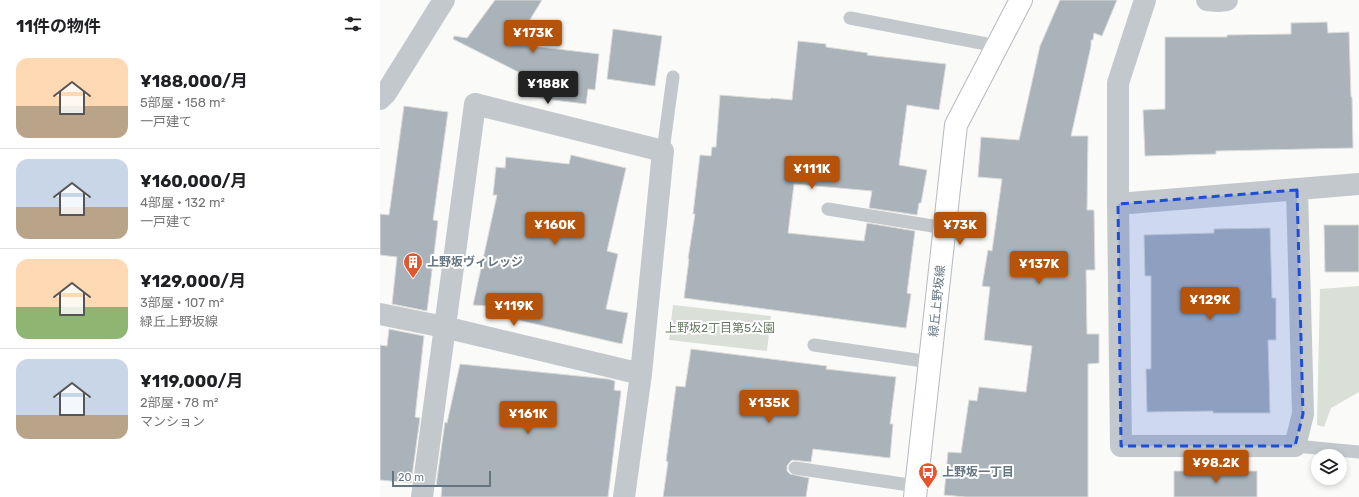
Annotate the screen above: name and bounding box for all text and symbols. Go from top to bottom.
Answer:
icon: filters [342,13,364,35]
text: 11件の物件 [16,16,101,36]
pin: ¥173K [505,20,561,54]
text: ¥173K [513,25,553,40]
text: ¥188,000/月 [140,71,248,91]
pin: ¥188K [520,71,576,105]
icon: home [48,74,96,122]
text: ¥188K [527,76,569,91]
text: 5部屋 · 158 m² [140,95,225,110]
text: 一戸建て [140,114,192,129]
pin: ¥111K [784,156,840,190]
text: ¥111K [794,161,830,176]
text: ¥160,000/月 [140,171,248,191]
icon: home [48,175,96,223]
text: 4部屋 · 132 m² [140,195,225,210]
pin: ¥160K [527,212,583,246]
pin: ¥73K [936,212,984,246]
text: 一戸建て [140,214,192,229]
text: ¥160K [534,217,576,232]
text: ¥73K [943,217,977,232]
building icon: 上野坂ヴィレッジ [402,251,424,279]
pin: ¥137K [1011,251,1067,285]
place label: 上野坂ヴィレッジ [427,255,523,269]
text: ¥137K [1019,256,1059,271]
street label: 緑丘上野坂線 [926,264,948,338]
text: ¥129,000/月 [140,271,246,291]
icon: home [48,275,96,323]
pin: ¥129K [1182,287,1238,321]
text: ¥129K [1190,292,1230,307]
pin: ¥119K [486,293,542,327]
text: 3部屋 · 107 m² [140,295,224,310]
text: ¥119K [495,298,533,313]
text: 緑丘上野坂線 [140,314,218,329]
park label: 上野坂2丁目第5公園 [665,321,775,335]
text: ¥119,000/月 [140,371,244,391]
icon: home [48,375,96,423]
pin: ¥135K [741,390,797,424]
text: 2部屋 · 78 m² [140,395,218,410]
text: ¥135K [748,395,790,410]
pin: ¥161K [500,401,556,435]
text: ¥161K [509,406,547,421]
text: マンション [140,414,205,429]
map controls [1311,449,1347,485]
button: layers [1311,449,1347,485]
pin: ¥98.2K [1183,450,1249,484]
text: ¥98.2K [1193,455,1239,470]
bus stop icon: 上野坂一丁目 [917,461,939,489]
place label: 上野坂一丁目 [942,465,1014,479]
scale bar [392,469,491,488]
text: 20 m [398,471,424,484]

